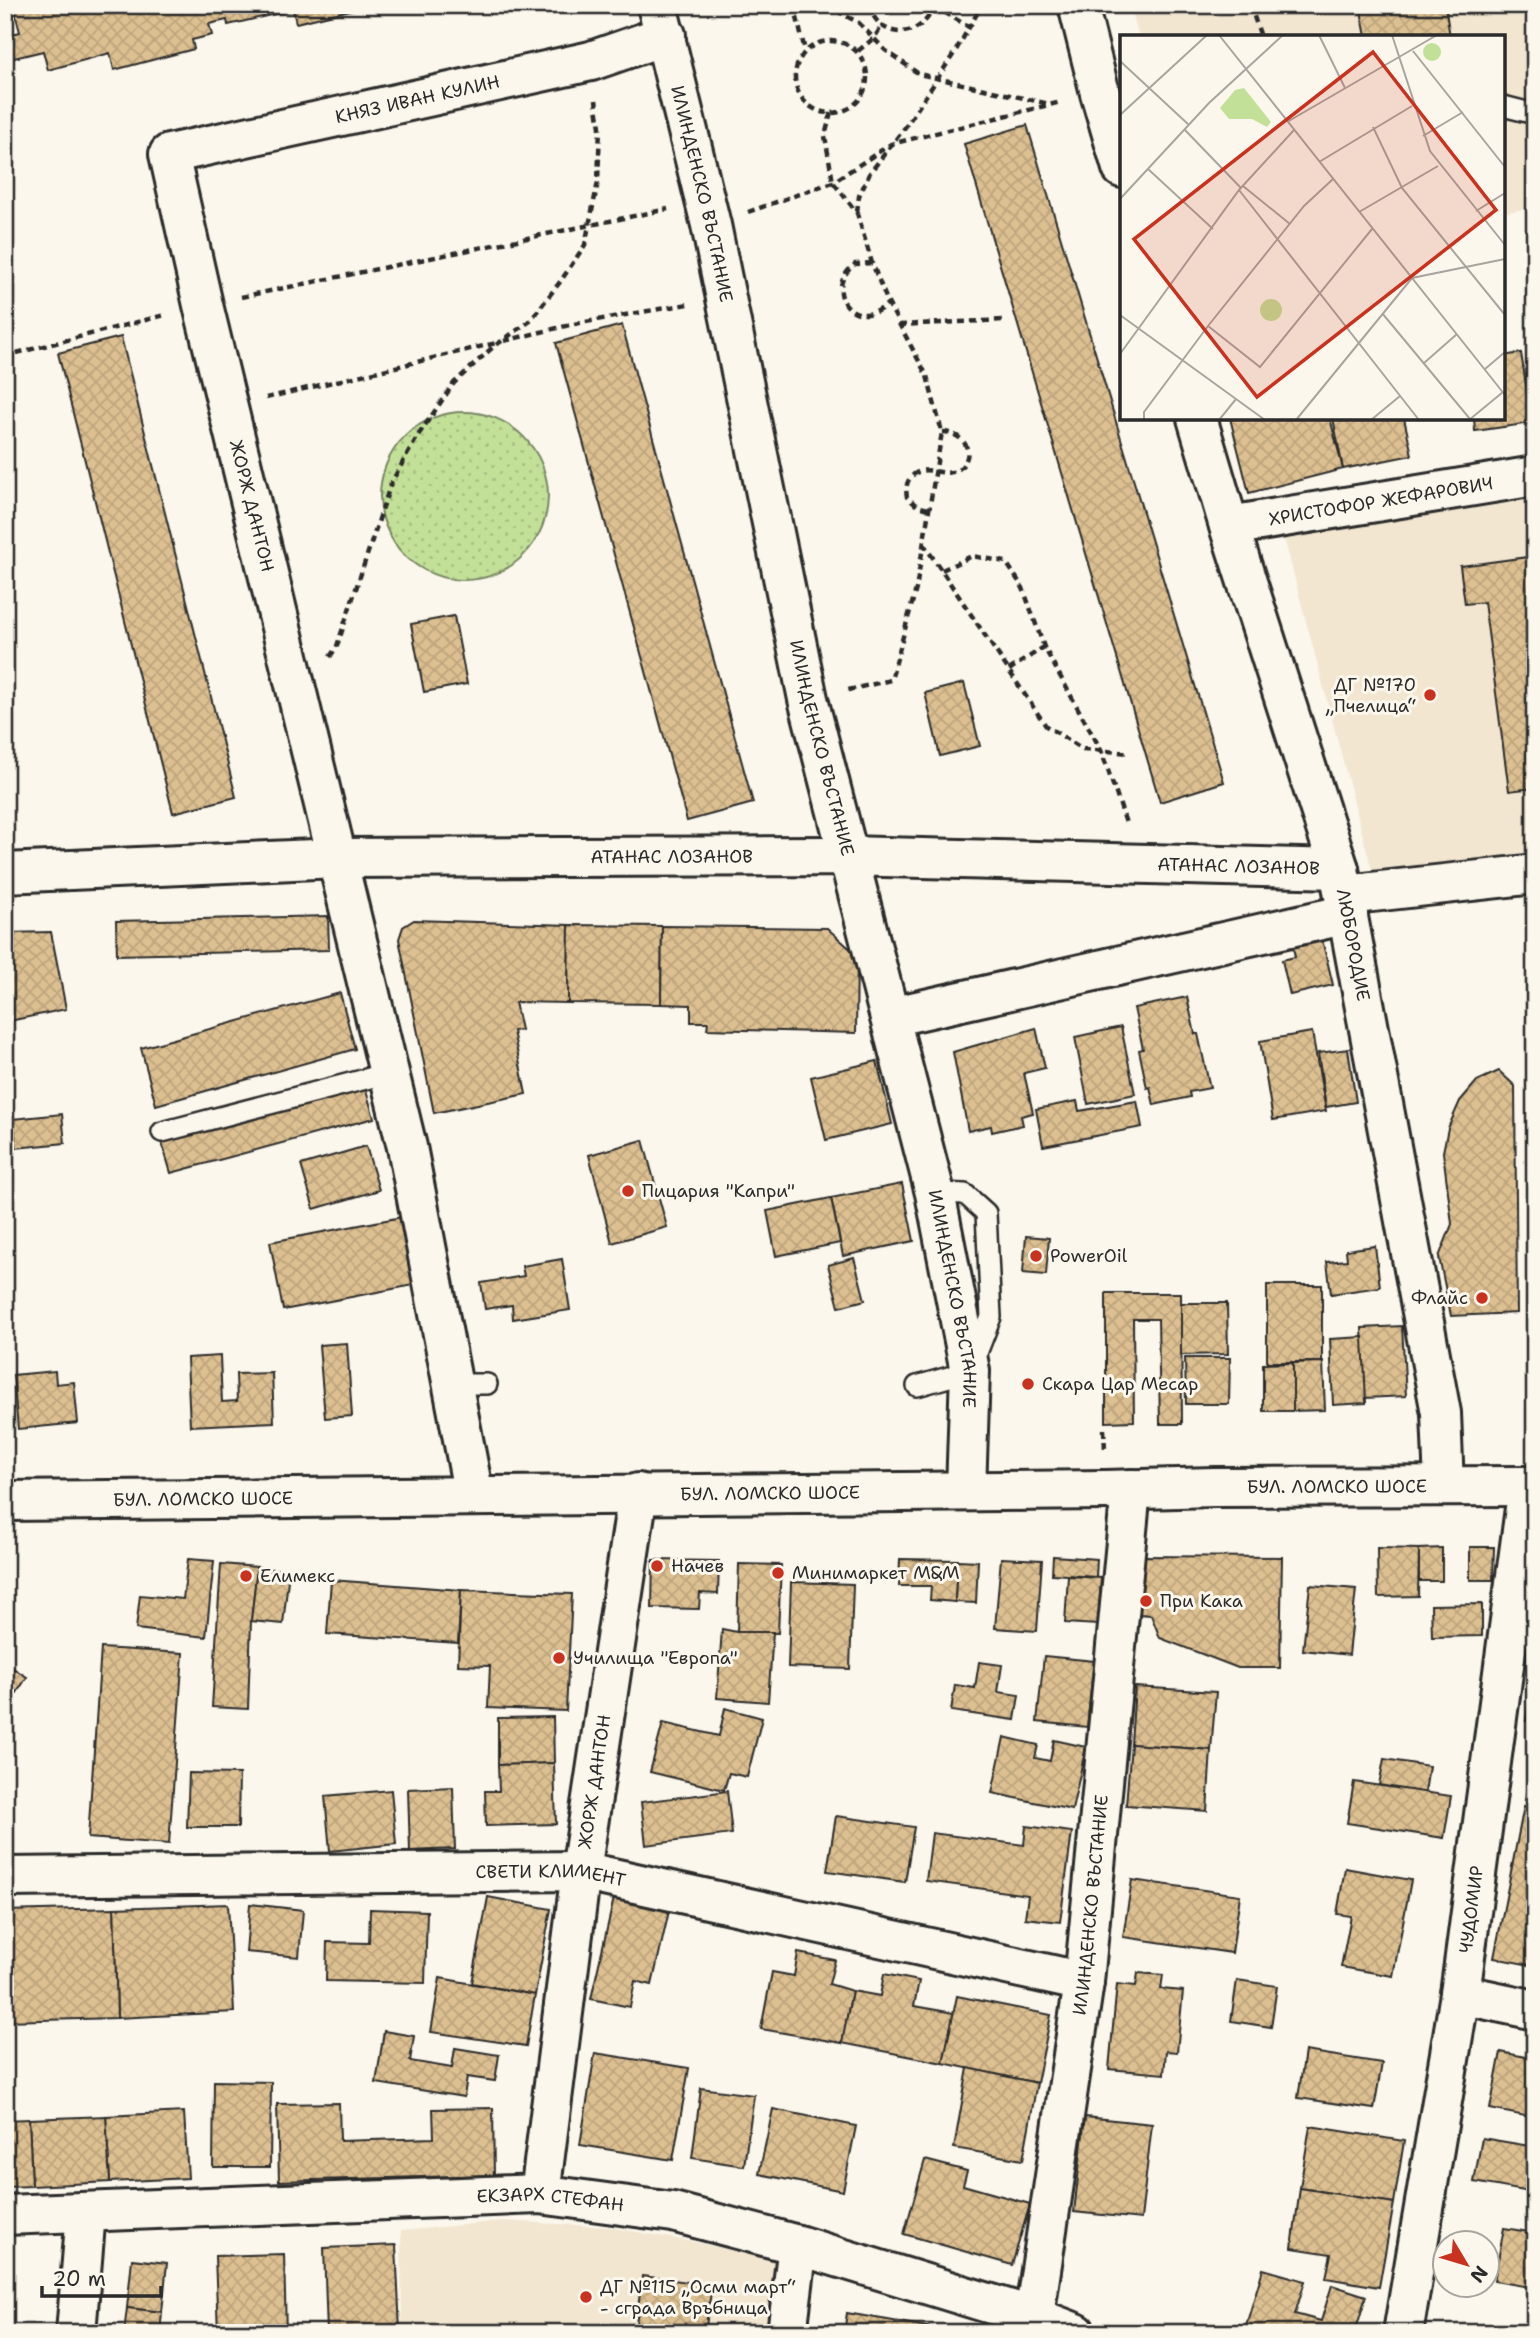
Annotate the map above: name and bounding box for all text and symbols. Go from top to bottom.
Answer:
inset map [1120,35,1505,420]
street label: КНЯЗ ИВАН КУЛИН [333,69,502,129]
street label: ИЛИНДЕНСКО ВЪСТАНИЕ [665,83,738,304]
street label: ЖОРЖ ДАНТОН [224,437,280,575]
street label: ХРИСТОФОР ЖЕФАРОВИЧ [1267,471,1495,531]
street label: ИЛИНДЕНСКО ВЪСТАНИЕ [784,638,860,858]
place label: ДГ №170 „Пчелица“ [1325,673,1416,718]
marker: ДГ №170 „Пчелица“ [1422,687,1438,703]
street label: АТАНАС ЛОЗАНОВ [590,844,753,869]
street label: АТАНАС ЛОЗАНОВ [1157,852,1320,880]
street label: ЛЮБОРОДИЕ [1331,887,1376,1003]
place label: Пицария "Капри" [642,1179,795,1203]
marker: Пицария "Капри" [620,1183,636,1199]
street label: ИЛИНДЕНСКО ВЪСТАНИЕ [923,1187,982,1408]
place label: PowerOil [1050,1244,1128,1268]
marker: PowerOil [1028,1248,1044,1264]
place label: Флайс [1411,1286,1468,1310]
marker: Флайс [1474,1290,1490,1306]
place label: Скара Цар Месар [1042,1372,1198,1396]
marker: Скара Цар Месар [1020,1376,1036,1392]
street label: БУЛ. ЛОМСКО ШОСЕ [1247,1474,1427,1499]
street label: БУЛ. ЛОМСКО ШОСЕ [680,1480,860,1506]
street label: БУЛ. ЛОМСКО ШОСЕ [113,1486,293,1512]
place label: Начев [671,1554,724,1578]
marker: Начев [649,1558,665,1574]
place label: Минимаркет М&М [792,1561,960,1585]
place label: Елимекс [260,1564,335,1588]
marker: Минимаркет М&М [770,1565,786,1581]
marker: Елимекс [238,1568,254,1584]
place label: При Кака [1160,1589,1243,1613]
marker: При Кака [1138,1593,1154,1609]
place label: Училища "Европа" [573,1646,738,1670]
marker: Училища "Европа" [551,1650,567,1666]
street label: ЖОРЖ ДАНТОН [573,1713,616,1850]
street label: ИЛИНДЕНСКО ВЪСТАНИЕ [1067,1794,1114,2017]
street label: СВЕТИ КЛИМЕНТ [475,1858,628,1892]
street label: ЧУДОМИР [1454,1864,1489,1955]
street label: ЕКЗАРХ СТЕФАН [476,2182,626,2217]
north arrow [1432,2230,1502,2300]
scale bar [42,2254,161,2298]
text: N [1465,2261,1493,2288]
text: 20 m [52,2265,106,2293]
place label: ДГ №115 „Осми март“ - сграда Връбница [600,2275,796,2320]
marker: ДГ №115 „Осми март“ - сграда Връбница [578,2289,594,2305]

